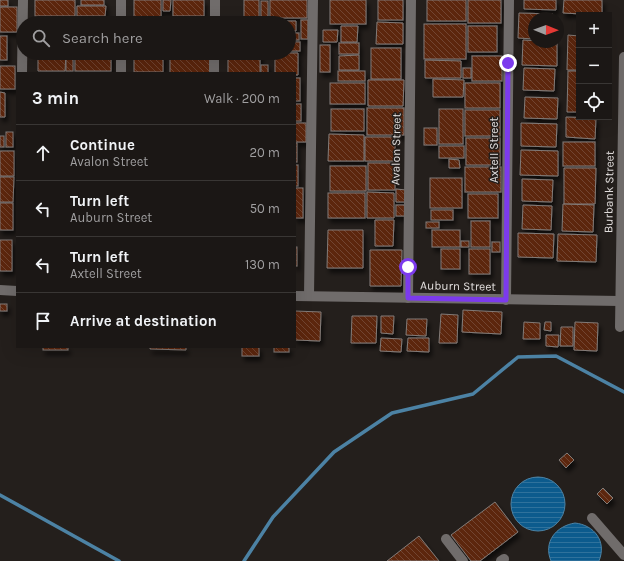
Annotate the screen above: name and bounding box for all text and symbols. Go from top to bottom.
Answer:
north arrow [528,12,564,48]
map controls [576,12,612,120]
button: + [576,12,612,48]
search box [16,16,296,60]
icon: search [30,27,52,49]
text: Search here [62,29,143,47]
button: − [576,48,612,84]
route end [499,54,517,72]
button: locate [576,84,612,120]
text: 3 min [32,88,79,108]
text: Walk · 200 m [204,91,280,106]
street label: Avalon Street [388,112,404,185]
street label: Axtell Street [487,116,501,183]
text: Continue [70,136,135,154]
icon: ahead [32,142,54,164]
text: 20 m [250,145,280,160]
street label: Burbank Street [601,150,617,233]
text: Avalon Street [70,154,148,169]
text: Turn left [70,192,129,210]
icon: left [32,198,54,220]
text: 50 m [250,201,280,216]
text: Auburn Street [70,210,152,225]
text: Turn left [70,248,129,266]
icon: left [32,254,54,276]
text: 130 m [245,257,280,272]
route start [399,258,417,276]
text: Axtell Street [70,266,142,281]
street label: Auburn Street [420,278,497,294]
icon: arrive [32,310,54,332]
text: Arrive at destination [70,312,217,330]

